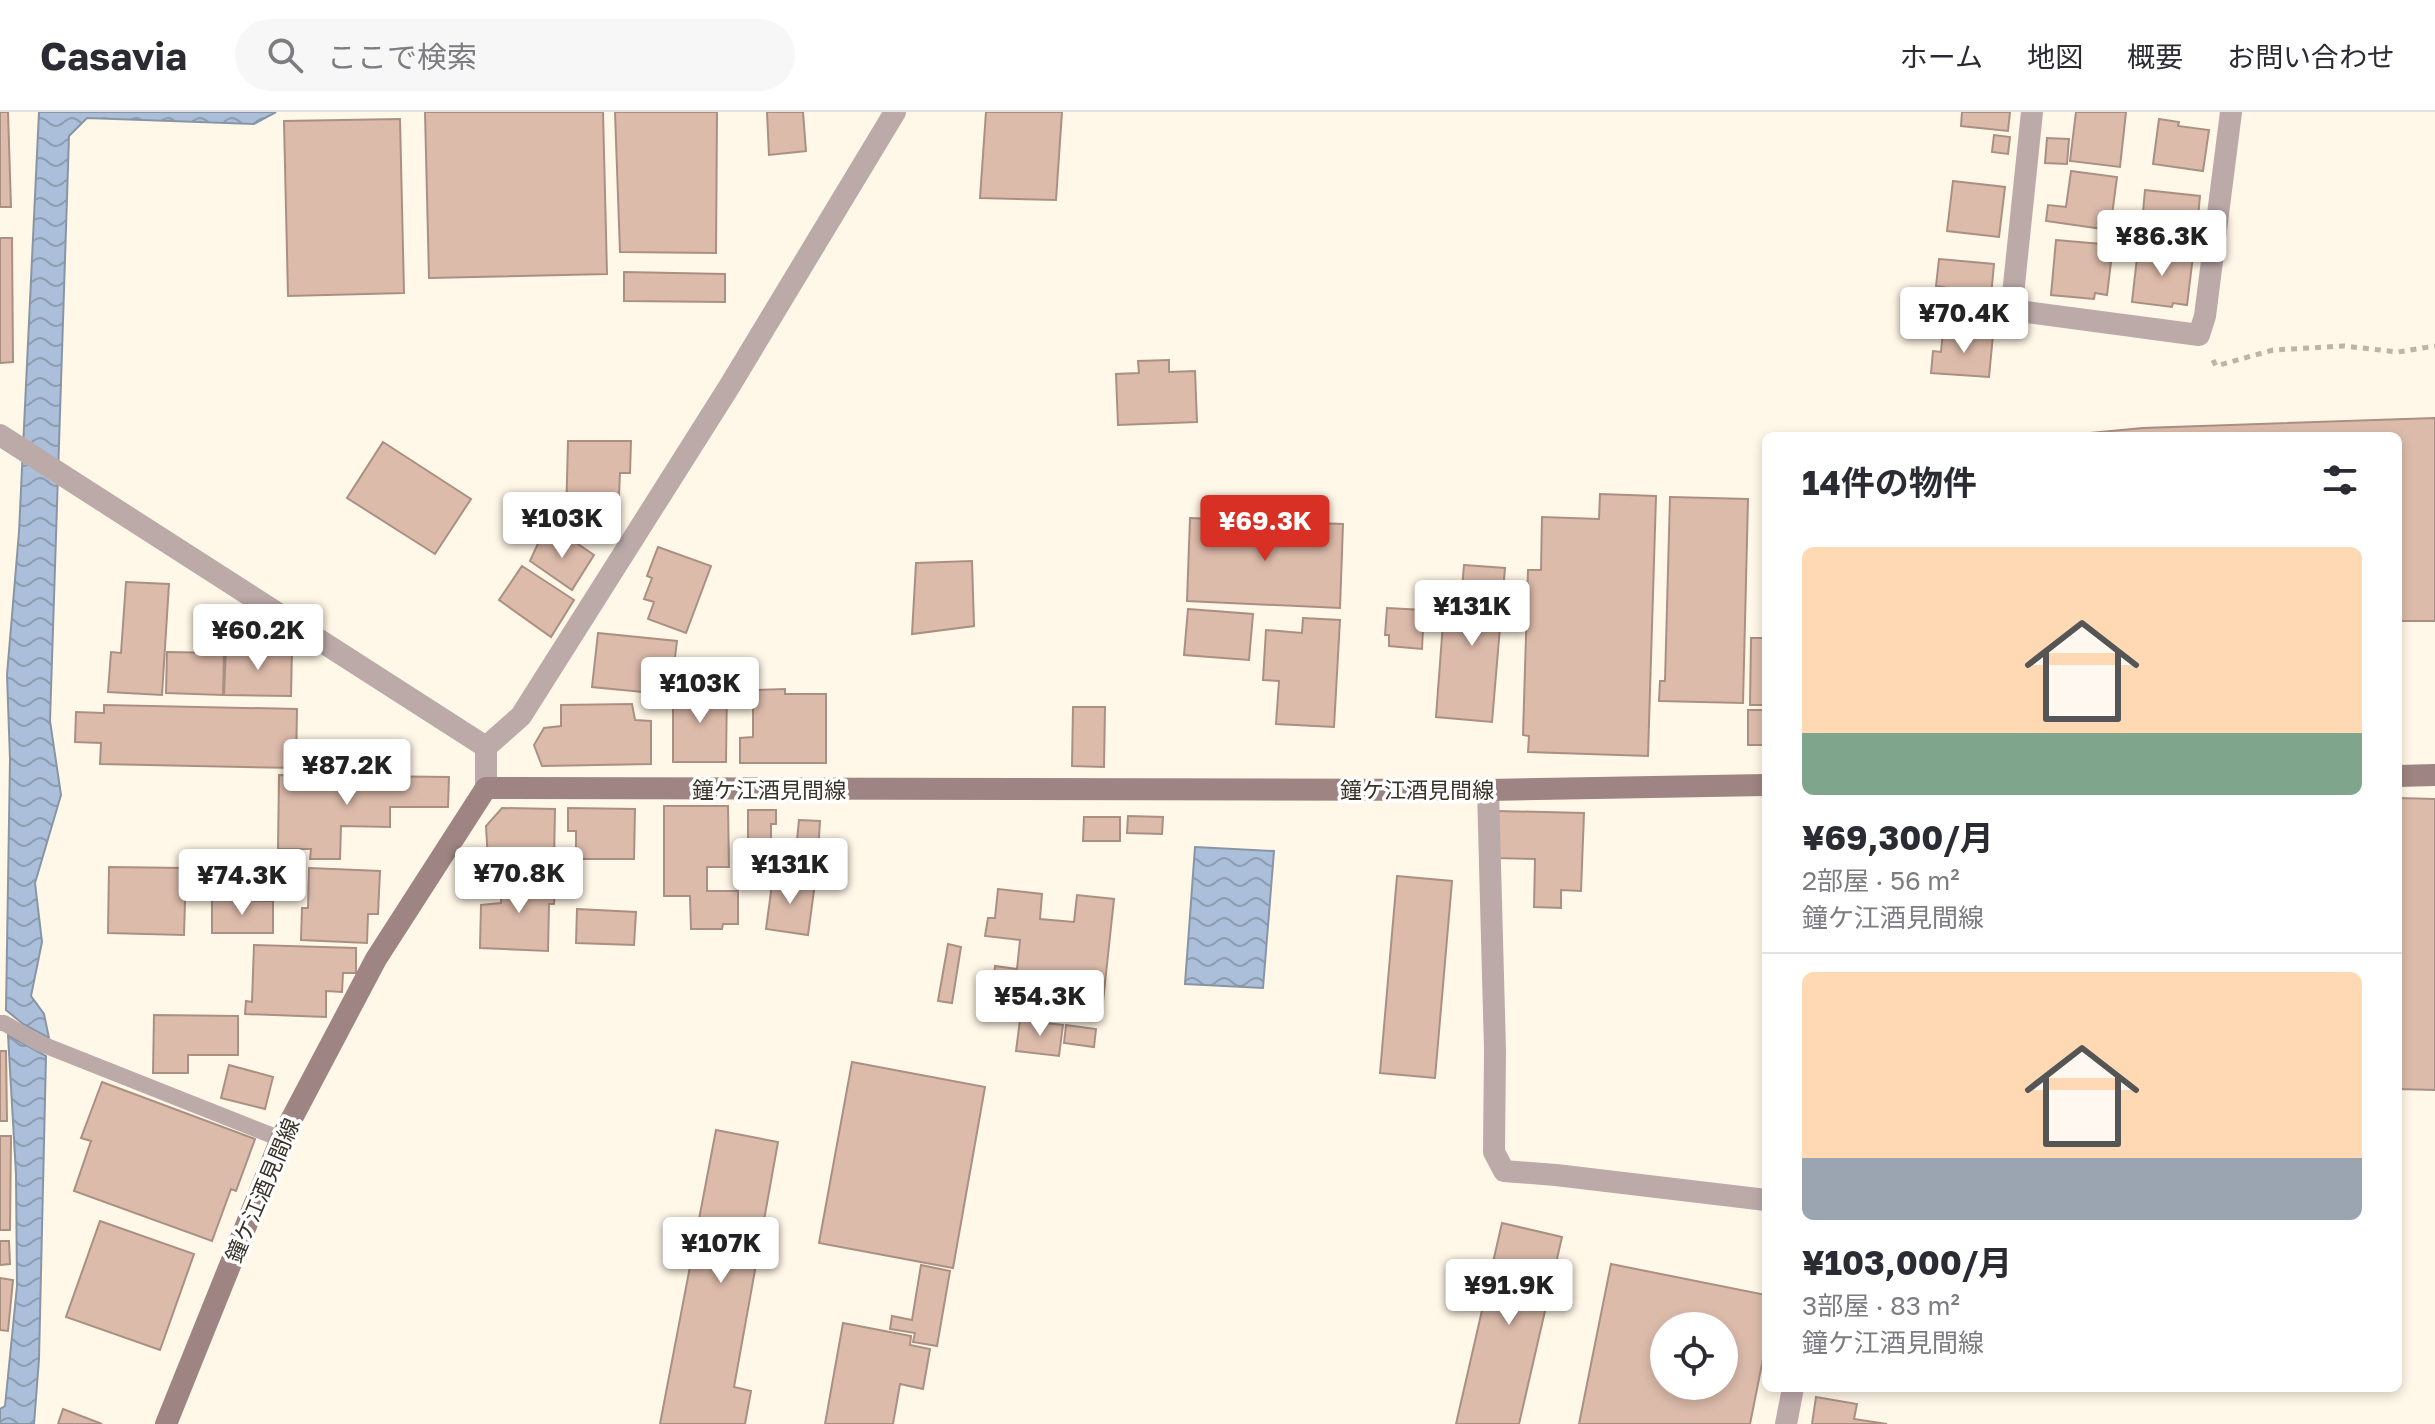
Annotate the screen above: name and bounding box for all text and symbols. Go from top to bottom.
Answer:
search box [235,19,795,91]
text: Casavia [40,33,187,78]
icon: search [263,33,307,77]
text: ここで検索 [327,39,477,75]
text: ホーム [1900,40,1983,73]
text: 地図 [2027,40,2083,73]
text: 概要 [2127,40,2183,73]
text: お問い合わせ [2227,40,2395,73]
pin: ¥86.3K [2097,210,2227,278]
text: ¥86.3K [2115,220,2209,251]
pin: ¥70.4K [1899,287,2029,355]
text: ¥70.4K [1918,297,2010,328]
icon: filters [2318,458,2362,502]
text: 14件の物件 [1802,462,1977,502]
pin: ¥103K [506,492,618,560]
pin: ¥69.3K [1200,495,1330,563]
text: ¥103K [521,502,603,533]
text: ¥69.3K [1218,505,1312,536]
pin: ¥131K [1416,580,1528,648]
text: ¥131K [1433,590,1511,621]
icon: home [2010,599,2154,743]
pin: ¥60.2K [193,604,323,672]
text: ¥60.2K [211,614,305,645]
pin: ¥103K [644,657,756,725]
text: ¥103K [659,667,741,698]
pin: ¥87.2K [282,739,412,807]
text: ¥87.2K [301,749,393,780]
street label: 鐘ケ江酒見間線 [692,776,846,803]
street label: 鐘ケ江酒見間線 [1340,776,1494,803]
text: ¥69,300/月 [1802,817,1994,857]
pin: ¥131K [734,838,846,906]
pin: ¥70.8K [454,847,584,915]
text: ¥131K [751,848,829,879]
pin: ¥74.3K [177,849,307,917]
text: ¥70.8K [473,857,565,888]
text: ¥74.3K [197,859,287,890]
text: 2部屋 · 56 m² [1802,865,1960,896]
text: 鐘ケ江酒見間線 [1802,902,1984,933]
pin: ¥54.3K [975,970,1105,1038]
text: ¥54.3K [994,980,1086,1011]
icon: home [2010,1024,2154,1168]
street label: 鐘ケ江酒見間線 [219,1114,305,1266]
pin: ¥107K [665,1217,777,1285]
text: ¥107K [681,1227,761,1258]
text: ¥103,000/月 [1802,1242,2012,1282]
pin: ¥91.9K [1444,1259,1574,1327]
text: ¥91.9K [1464,1269,1554,1300]
text: 3部屋 · 83 m² [1802,1290,1960,1321]
map controls [1650,1312,1738,1400]
button: locate [1650,1312,1738,1400]
text: 鐘ケ江酒見間線 [1802,1327,1984,1358]

